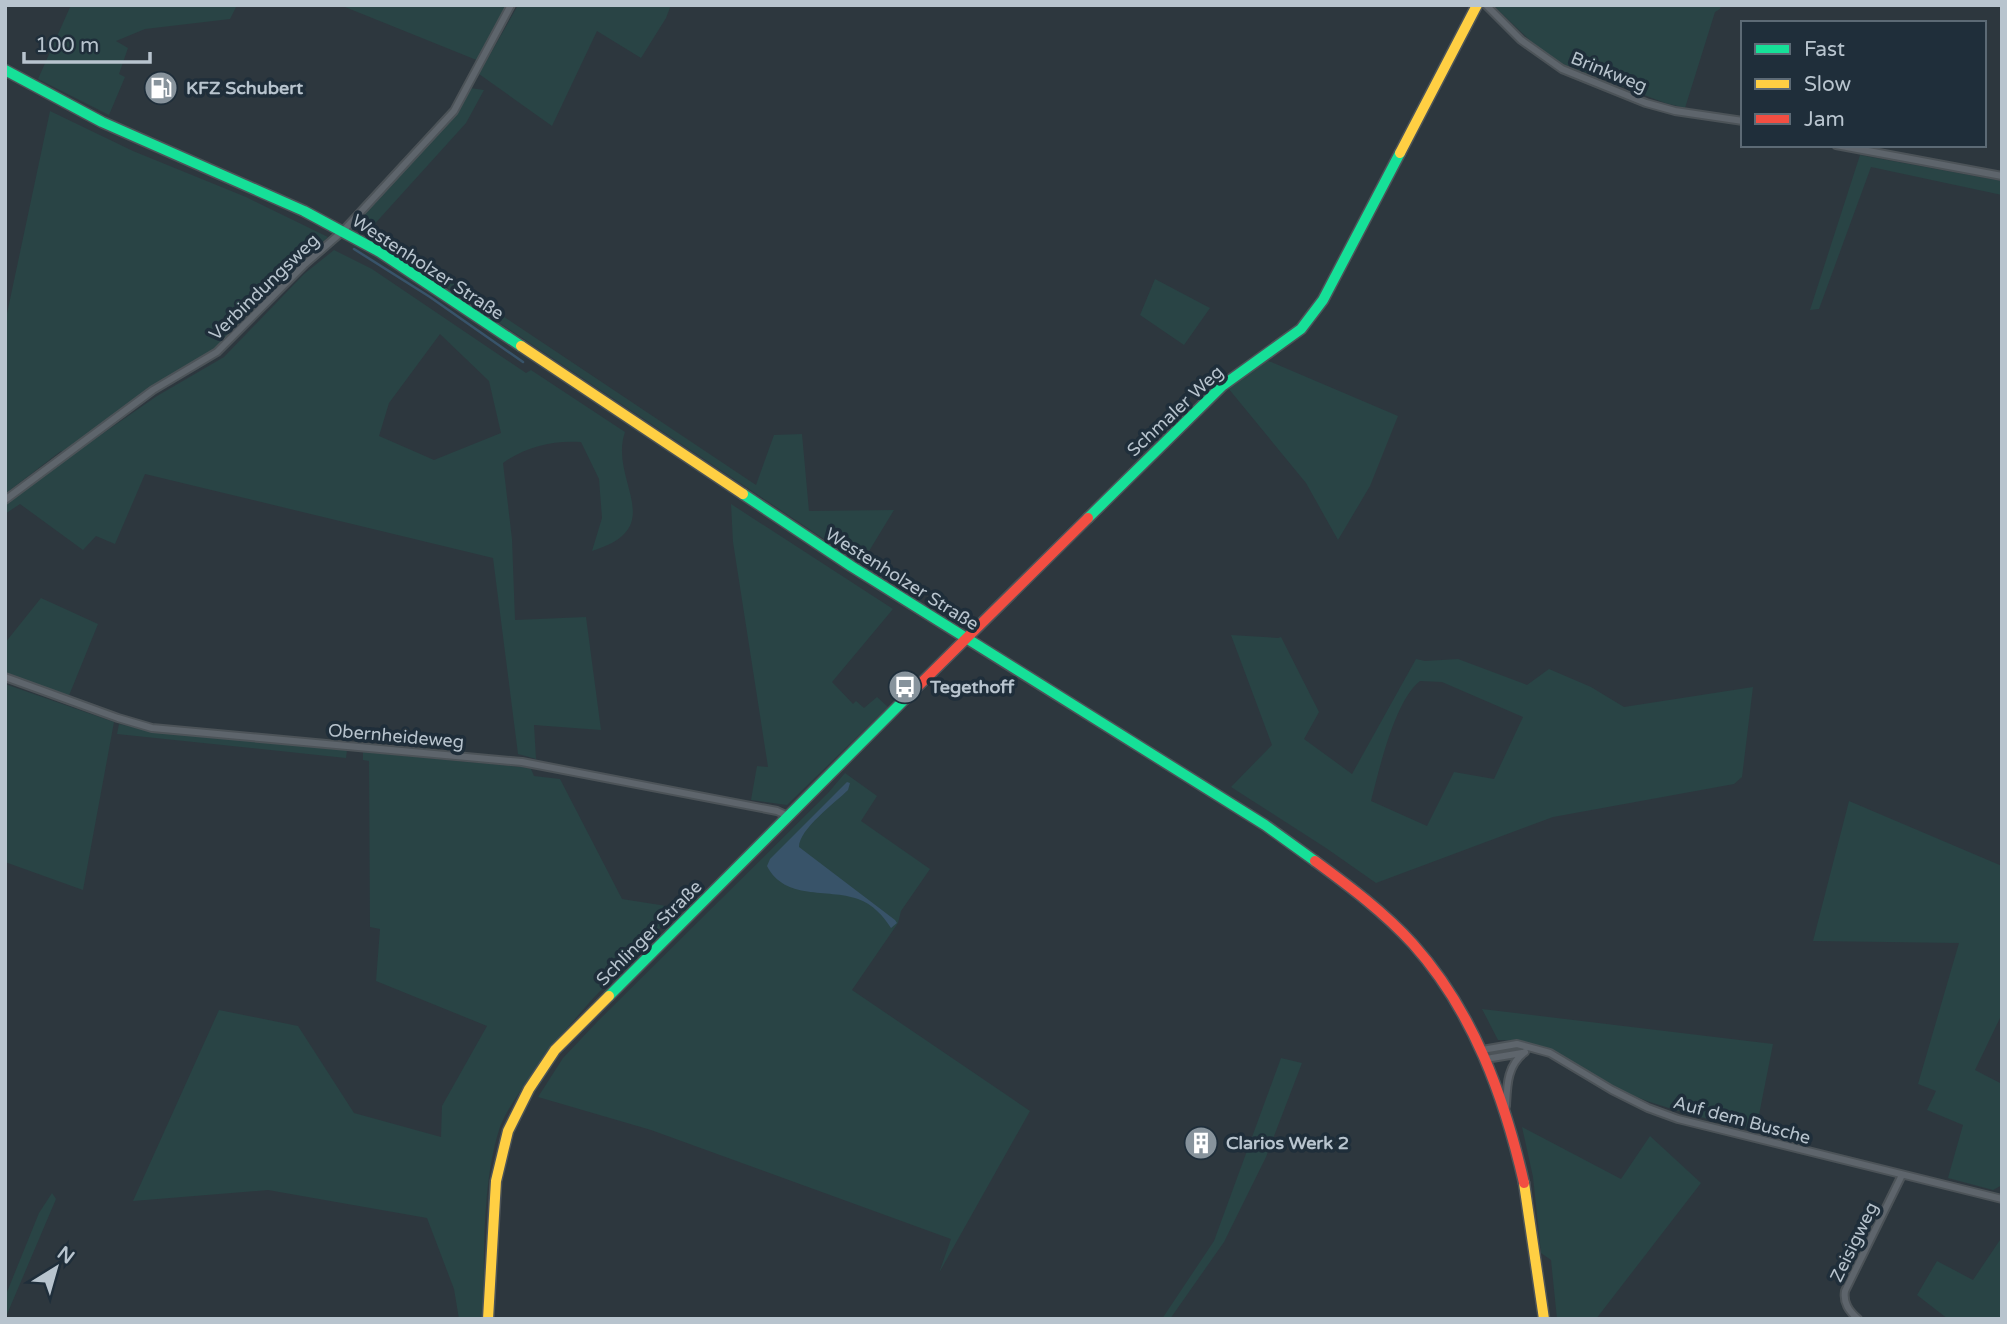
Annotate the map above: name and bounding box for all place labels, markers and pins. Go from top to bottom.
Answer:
fuel station icon: KFZ Schubert [142,69,180,107]
place label: KFZ Schubert [186,77,303,99]
bus stop icon: Tegethoff [886,668,924,706]
place label: Tegethoff [929,676,1015,698]
building icon: Clarios Werk 2 [1182,1124,1220,1162]
place label: Clarios Werk 2 [1226,1132,1349,1154]

